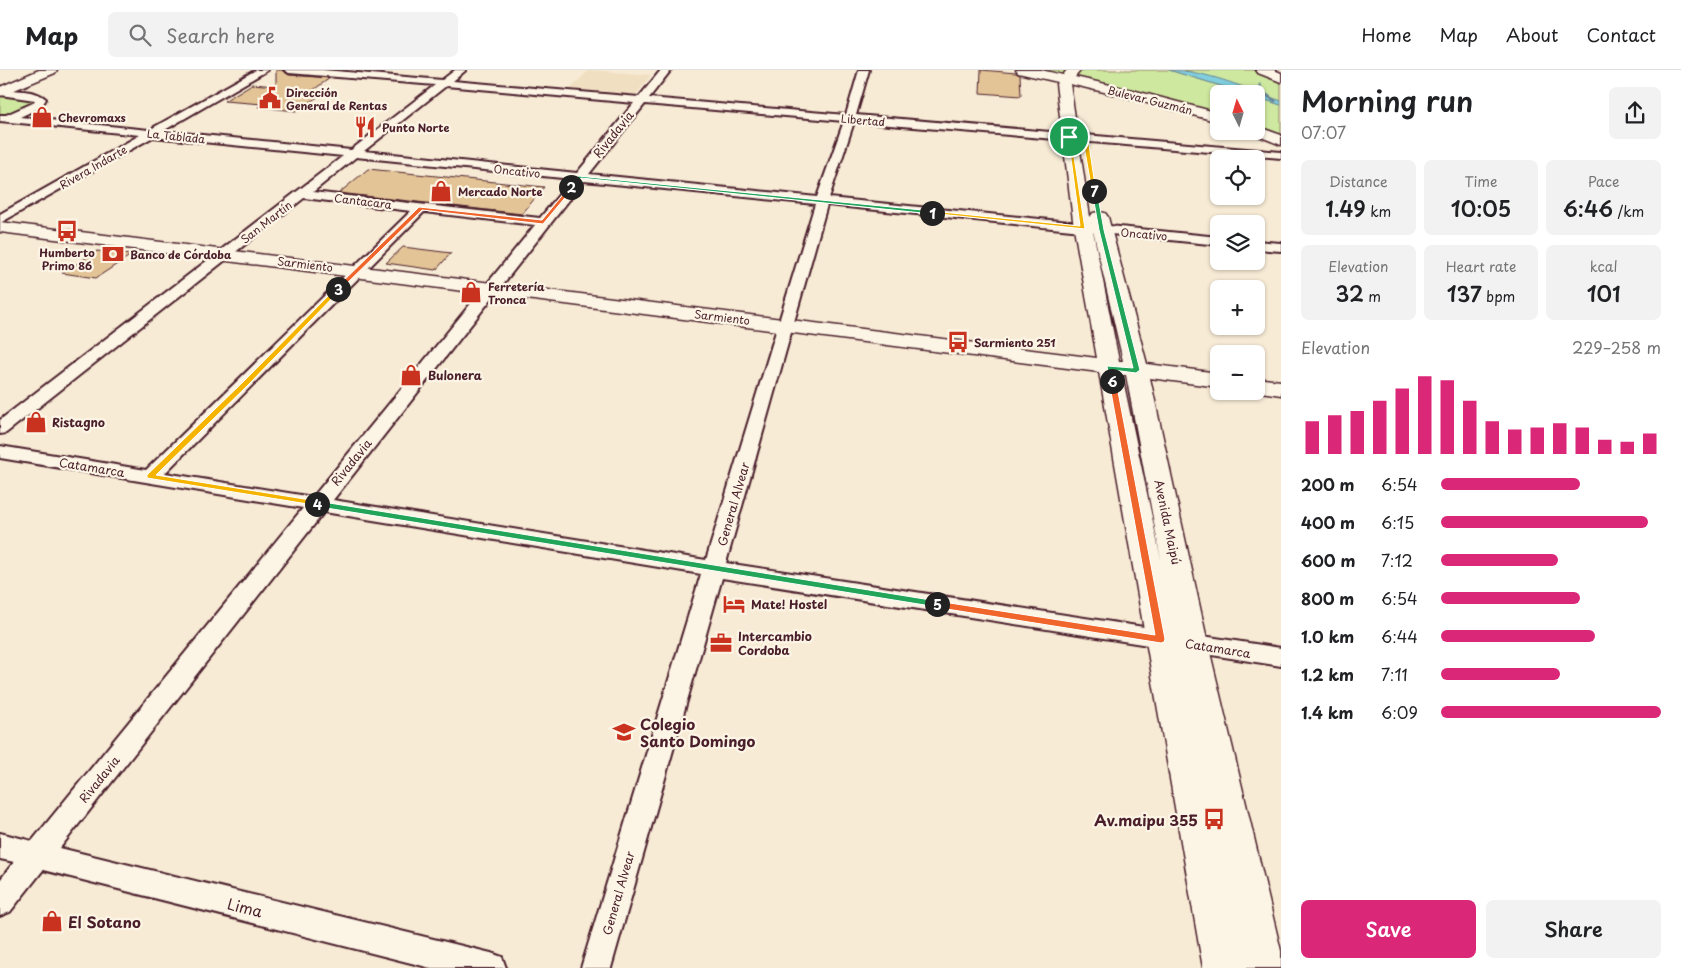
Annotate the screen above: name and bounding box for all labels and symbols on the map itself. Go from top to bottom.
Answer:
street label: Bulevar Guzmán [1106,81,1194,119]
place label: Dirección General de Rentas [286,84,388,114]
public building icon: Dirección General de Rentas [257,85,283,111]
north arrow [1210,85,1265,140]
shop icon: Chevromaxs [29,104,55,130]
street label: Rivadavia [588,106,638,162]
place label: Chevromaxs [58,109,126,126]
street label: Libertad [840,110,886,130]
restaurant icon: Punto Norte [352,114,378,140]
pin [1048,116,1090,158]
place label: Punto Norte [382,119,450,136]
street label: La Tablada [146,124,206,148]
street label: Rivera Indarte [56,141,130,193]
street label: Oncativo [493,160,541,182]
pin: 2 [558,174,584,200]
shop icon: Mercado Norte [428,178,454,204]
pin: 7 [1082,178,1106,204]
place label: Mercado Norte [458,183,543,200]
street label: Cantacara [333,189,393,213]
street label: San Martín [237,196,295,248]
pin: 1 [920,200,944,226]
bus stop icon: Humberto Primo 86 [54,218,80,244]
street label: Oncativo [1120,223,1168,245]
bank icon: Banco de Córdoba [100,241,126,267]
place label: Humberto Primo 86 [39,244,95,274]
place label: Banco de Córdoba [130,246,232,263]
street label: Sarmiento [276,252,334,276]
pin: 3 [326,276,350,302]
place label: Ferretería Tronca [488,278,545,308]
shop icon: Ferretería Tronca [458,279,484,305]
street label: Sarmiento [693,305,751,329]
bus stop icon: Sarmiento 251 [945,329,971,355]
place label: Sarmiento 251 [974,334,1056,351]
shop icon: Bulonera [398,362,424,388]
place label: Bulonera [428,366,483,384]
pin: 6 [1100,368,1124,394]
shop icon: Ristagno [23,409,49,435]
place label: Ristagno [52,413,105,431]
street label: Rivadavia [326,434,376,490]
street label: Catamarca [58,453,126,481]
street label: General Alvear [712,459,754,548]
street label: Avenida Maipú [1150,478,1186,566]
pin: 4 [304,492,330,516]
hotel icon: Mate! Hostel [721,591,747,617]
pin: 5 [924,592,950,616]
place label: Mate! Hostel [751,595,827,613]
place label: Intercambio Cordoba [738,627,812,659]
office icon: Intercambio Cordoba [708,630,734,656]
street label: Catamarca [1184,634,1252,662]
place label: Colegio Santo Domingo [640,712,755,752]
school or university icon: Colegio Santo Domingo [611,719,637,745]
street label: Rivadavia [74,751,124,807]
bus stop icon: Av.maipu 355 [1201,806,1227,832]
place label: Av.maipu 355 [1094,808,1198,831]
street label: General Alvear [597,848,639,937]
street label: Lima [225,892,266,923]
shop icon: El Sotano [39,908,65,934]
place label: El Sotano [68,910,141,933]

